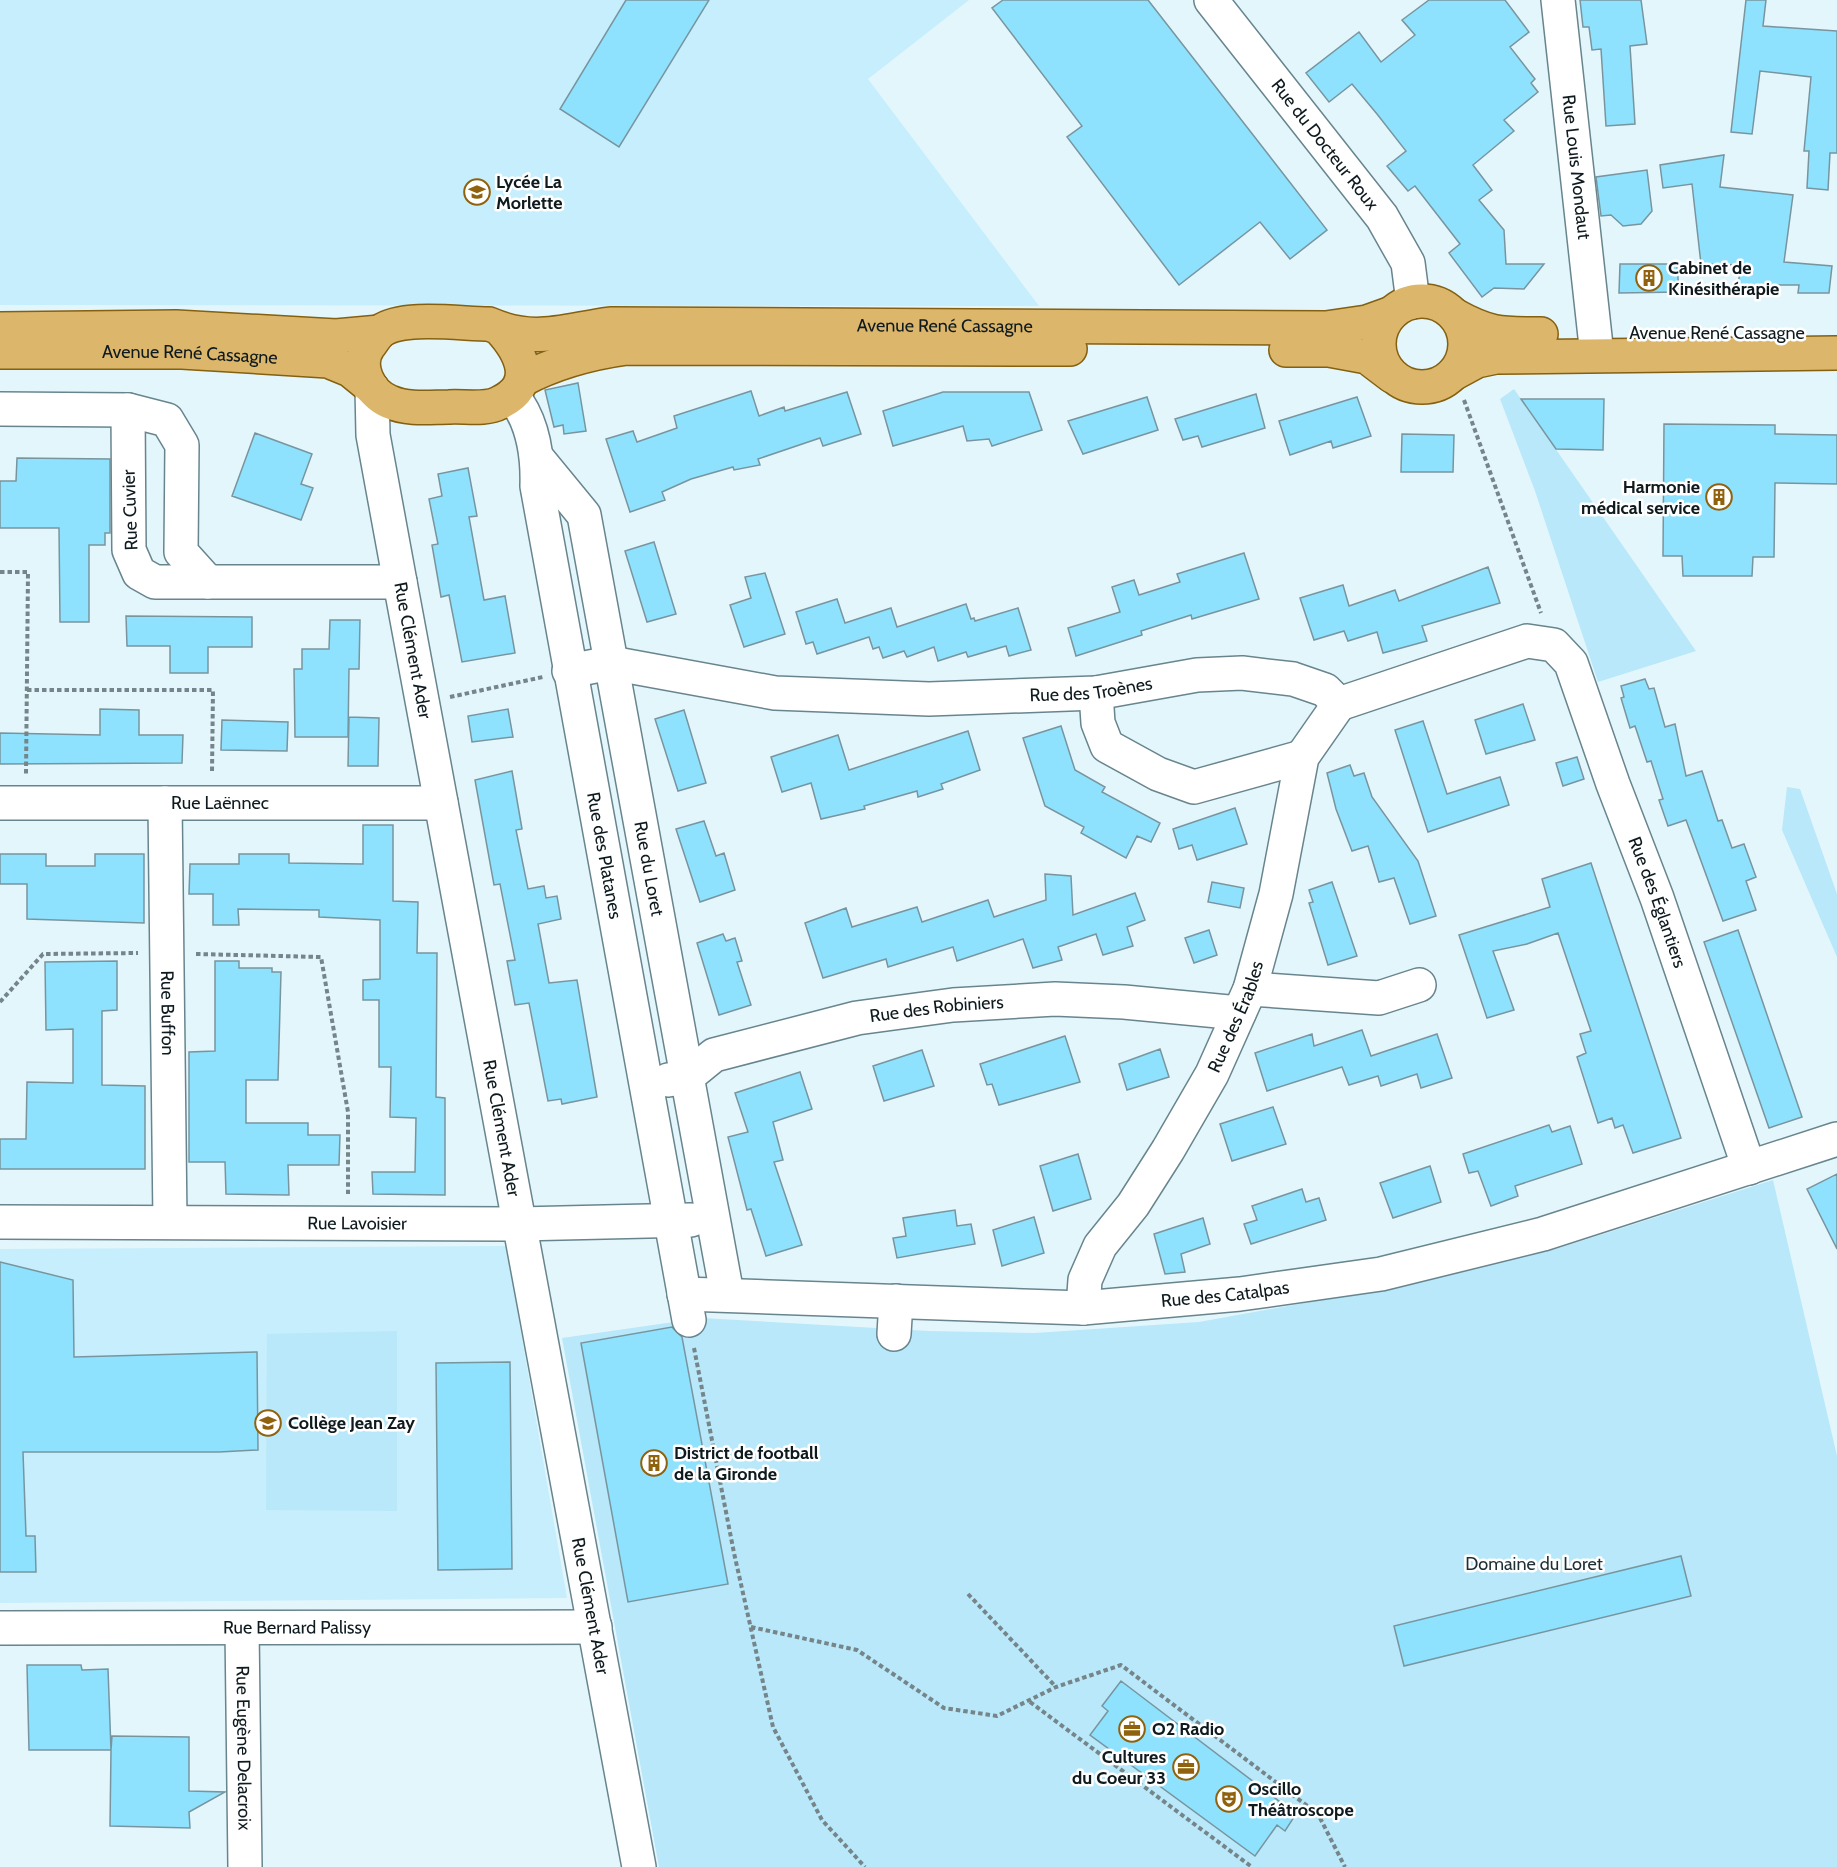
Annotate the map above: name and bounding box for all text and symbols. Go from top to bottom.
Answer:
street label: Rue du Docteur Roux [1266,75,1384,215]
street label: Rue Louis Mondaut [1557,94,1595,240]
place label: Lycée La Morlette [496,171,563,214]
school or university icon: Lycée La Morlette [462,177,492,207]
place label: Cabinet de Kinésithérapie [1668,257,1779,300]
building icon: Cabinet de Kinésithérapie [1634,263,1664,293]
street label: Avenue René Cassagne [857,314,1033,337]
street label: Avenue René Cassagne [1629,322,1805,344]
street label: Avenue René Cassagne [102,341,278,369]
street label: Rue Cuvier [118,469,142,551]
place label: Harmonie médical service [1581,476,1700,519]
building icon: Harmonie médical service [1704,482,1734,512]
street label: Rue Clément Ader [389,580,436,721]
street label: Rue des Troènes [1029,672,1154,706]
street label: Rue des Platanes [582,790,627,921]
street label: Rue Laënnec [171,792,269,814]
street label: Rue du Loret [629,819,668,918]
street label: Rue des Églantiers [1623,834,1691,971]
street label: Rue des Érables [1203,959,1268,1076]
street label: Rue Buffon [156,970,179,1056]
street label: Rue des Robiniers [868,991,1004,1027]
street label: Rue Clément Ader [478,1058,525,1199]
street label: Rue Lavoisier [307,1212,407,1235]
street label: Rue des Catalpas [1160,1276,1291,1312]
school or university icon: Collège Jean Zay [253,1408,283,1438]
place label: Collège Jean Zay [288,1412,415,1434]
place label: District de football de la Gironde [674,1442,819,1485]
building icon: District de football de la Gironde [639,1448,669,1478]
street label: Rue Clément Ader [567,1536,614,1676]
park label: Domaine du Loret [1465,1553,1603,1575]
street label: Rue Bernard Palissy [223,1616,371,1639]
street label: Rue Eugène Delacroix [231,1665,256,1831]
office icon: O2 Radio [1117,1714,1147,1744]
place label: O2 Radio [1152,1718,1224,1740]
place label: Cultures du Coeur 33 [1072,1746,1166,1789]
office icon: Cultures du Coeur 33 [1171,1752,1201,1782]
place label: Oscillo Théâtroscope [1248,1778,1354,1821]
theatre icon: Oscillo Théâtroscope [1214,1784,1244,1814]

